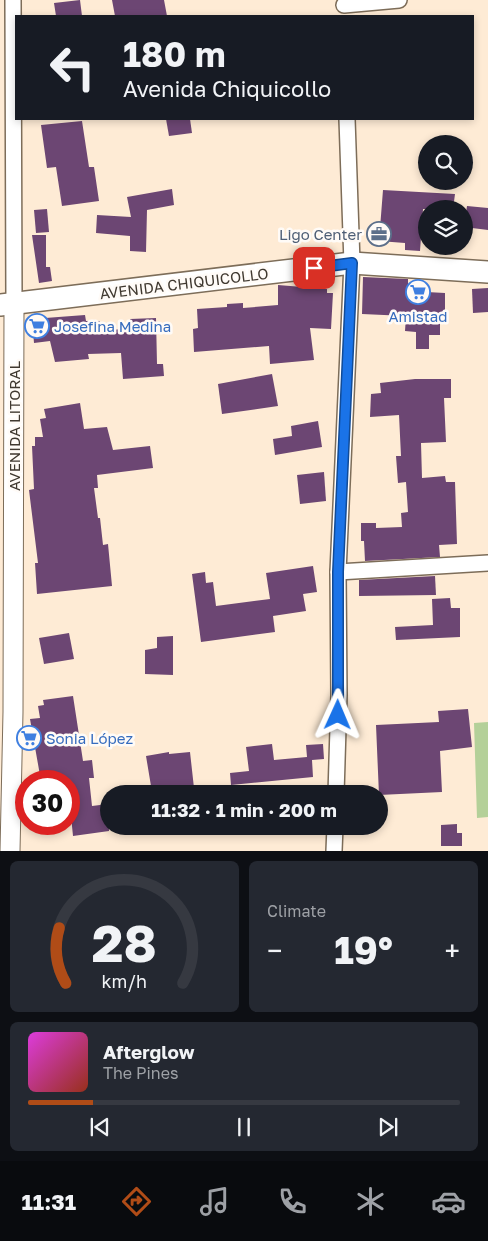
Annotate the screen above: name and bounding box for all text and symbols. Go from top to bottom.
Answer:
text: 180 m [123,33,226,75]
icon: left [40,35,105,100]
text: Avenida Chiquicollo [123,75,331,102]
map controls [418,135,473,255]
button: search [418,135,473,190]
button: layers [418,200,473,255]
office icon: Ligo Center [366,221,392,247]
place label: Ligo Center [279,225,362,243]
pin [293,247,335,289]
icon: arrive [300,254,328,282]
street label: AVENIDA CHIQUICOLLO [99,264,269,302]
supermarket icon: Amistad [405,279,431,305]
place label: Amistad [389,307,448,325]
supermarket icon: Josefina Medina [24,313,50,339]
place label: Josefina Medina [54,317,171,335]
street label: AVENIDA LITORAL [5,360,23,491]
position arrow [311,688,363,740]
supermarket icon: Sonia López [16,725,42,751]
place label: Sonia López [46,729,133,747]
speed limit sign: 30 [15,770,80,835]
text: 11:32 · 1 min · 200 m [151,798,337,821]
text: Climate [267,901,326,921]
text: 28 [92,911,157,973]
text: 19° [334,927,393,972]
text: − [267,934,282,967]
text: + [445,934,460,967]
text: km/h [102,970,147,992]
text: Afterglow [103,1040,194,1063]
text: The Pines [103,1063,178,1083]
icon: previous [86,1113,114,1141]
icon: pause [230,1113,258,1141]
icon: next [374,1113,402,1141]
icon: directions [119,1184,154,1219]
icon: music [197,1184,232,1219]
icon: phone [275,1184,310,1219]
icon: climate [353,1184,388,1219]
icon: car [431,1184,466,1219]
text: 11:31 [22,1188,76,1215]

